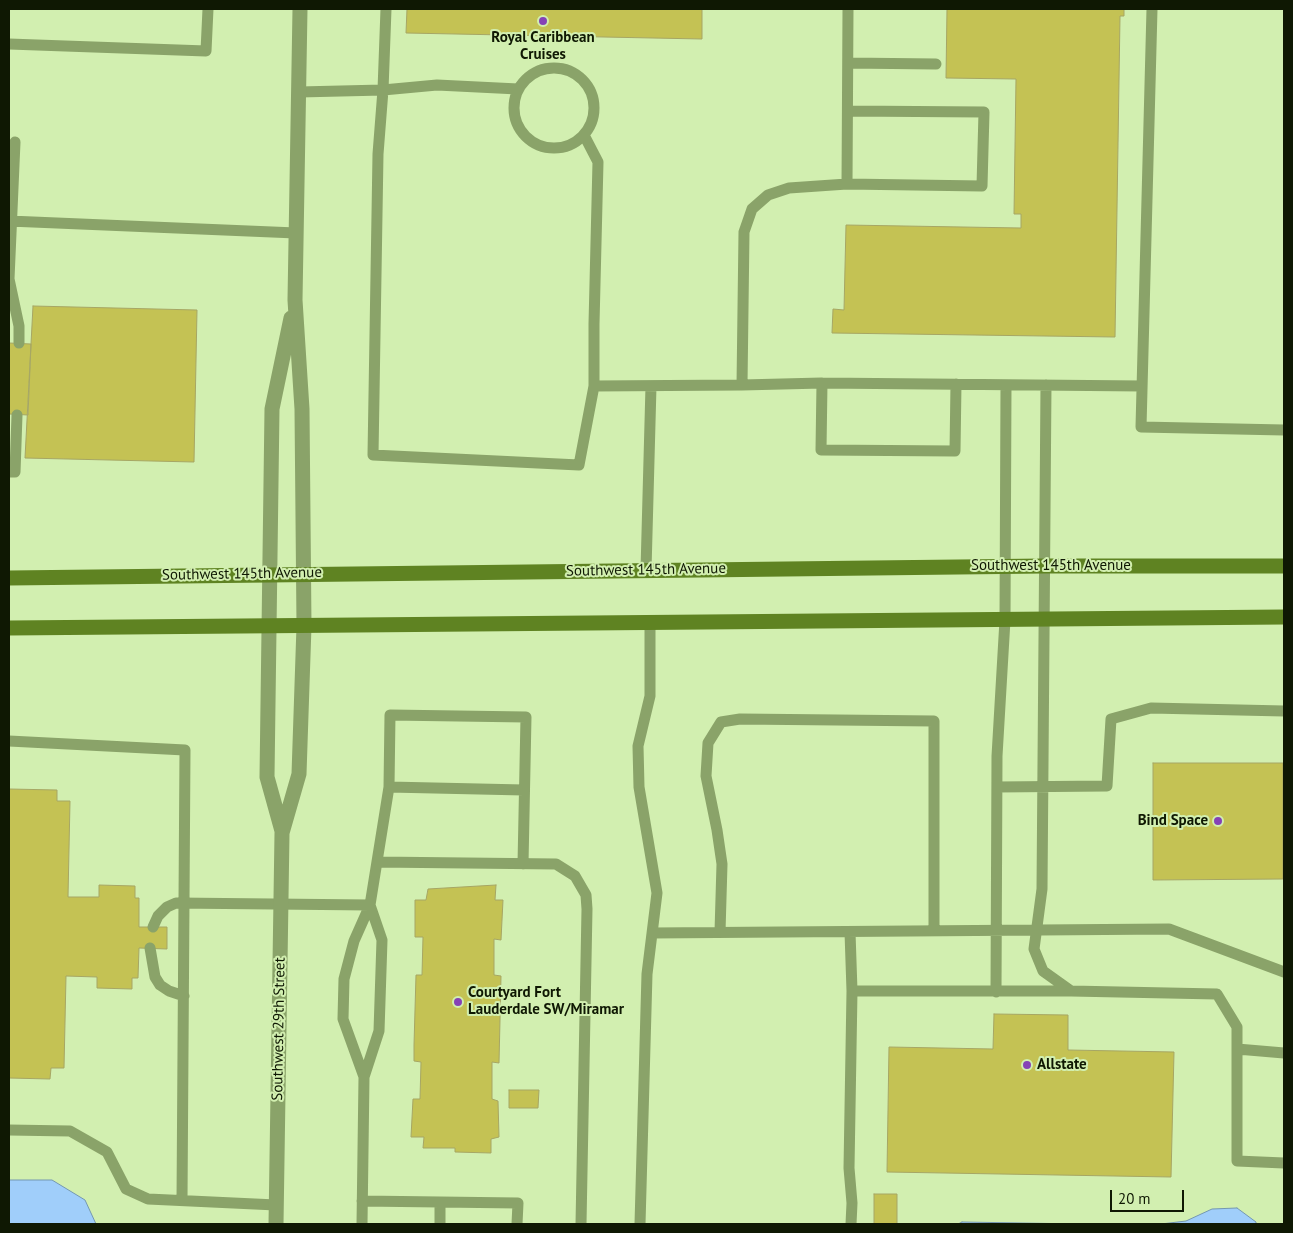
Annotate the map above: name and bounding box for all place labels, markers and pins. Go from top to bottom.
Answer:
marker: Royal Caribbean Cruises [537,15,549,27]
place label: Royal Caribbean Cruises [491,29,595,64]
place label: Bind Space [1138,812,1208,830]
marker: Bind Space [1212,815,1224,827]
place label: Courtyard Fort Lauderdale SW/Miramar [468,984,624,1019]
marker: Courtyard Fort Lauderdale SW/Miramar [452,996,464,1008]
place label: Allstate [1037,1056,1087,1074]
marker: Allstate [1021,1059,1033,1071]

